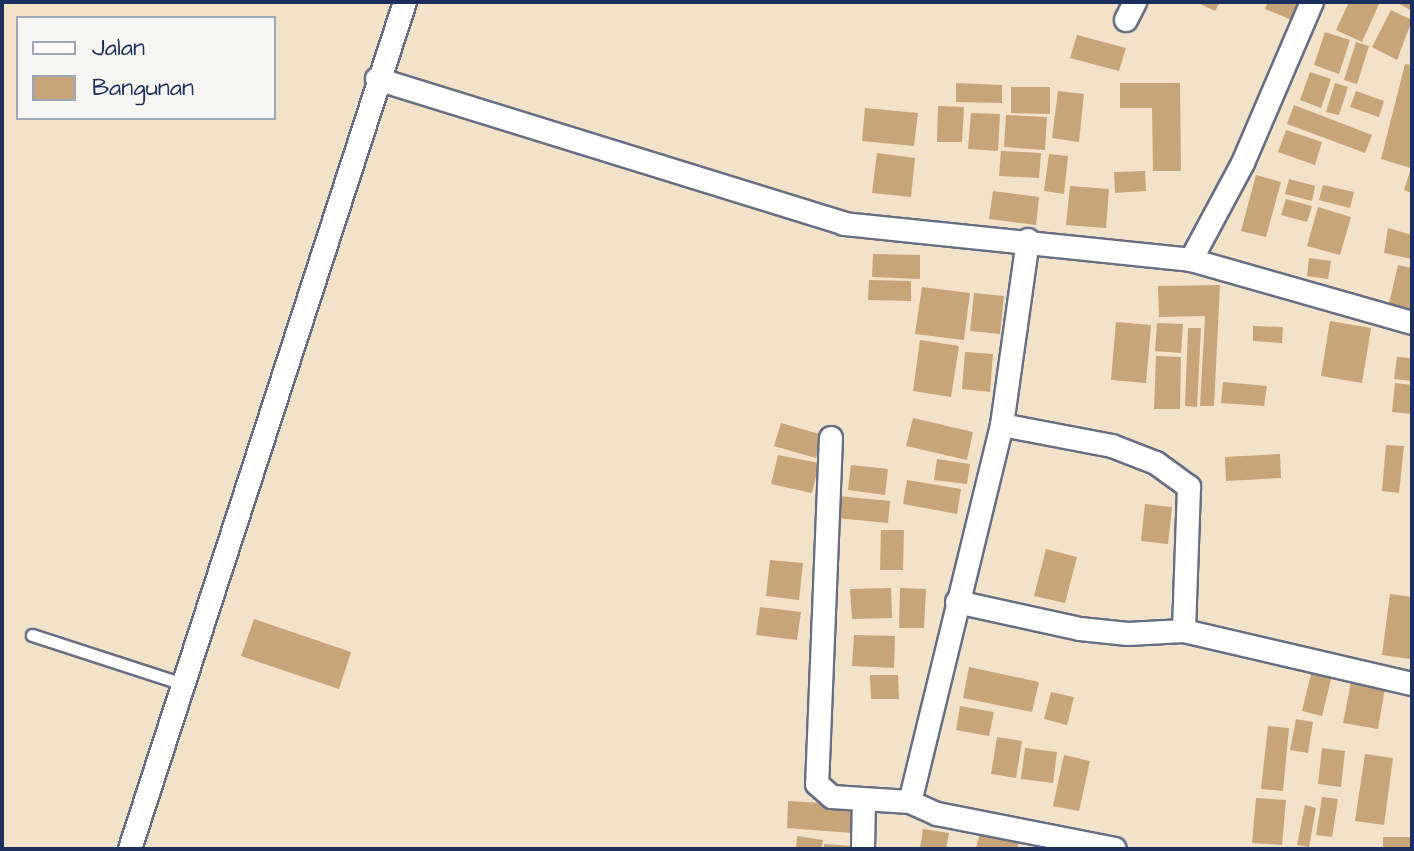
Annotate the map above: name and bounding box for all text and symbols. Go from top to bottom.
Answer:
legend [16,16,276,120]
text: Jalan [92,31,145,65]
text: Bangunan [92,71,194,105]

